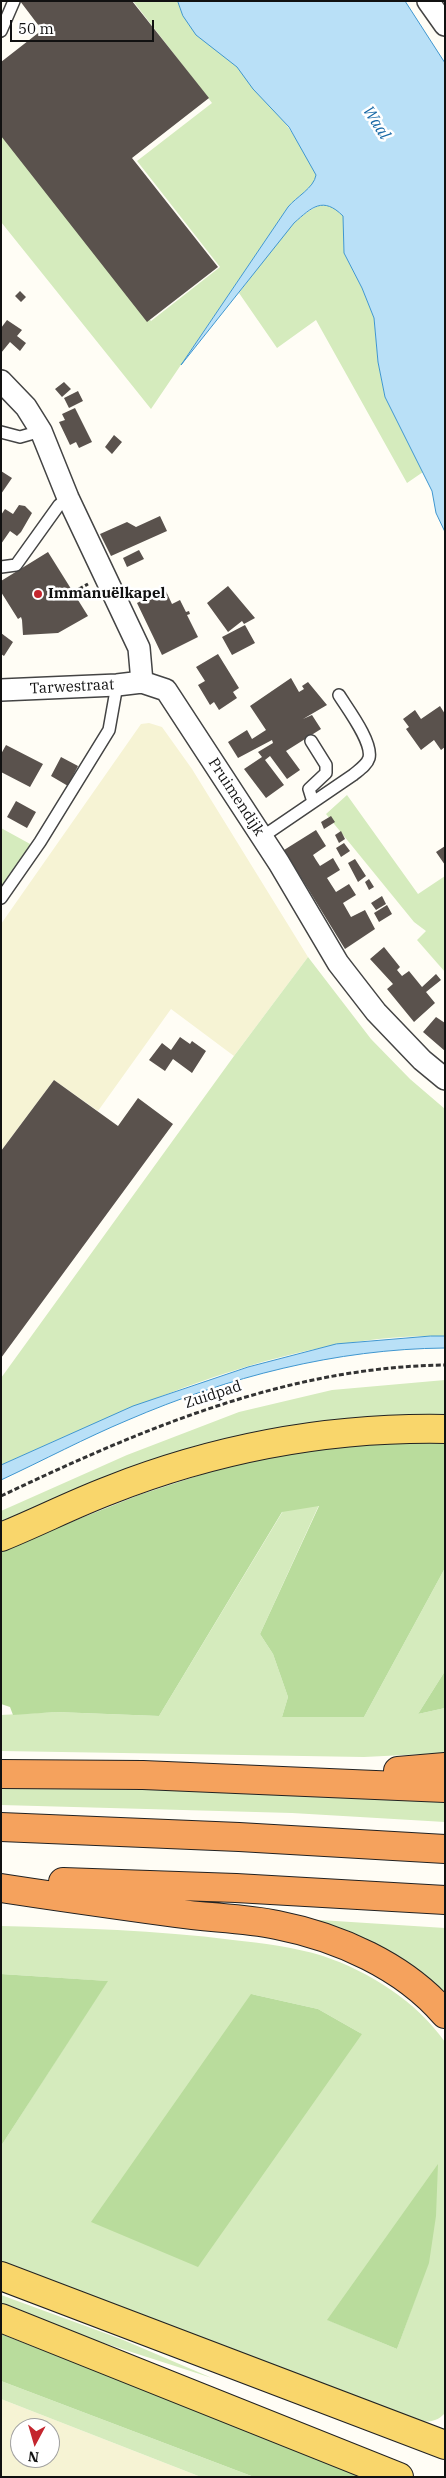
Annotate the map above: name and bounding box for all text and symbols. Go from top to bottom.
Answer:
scale bar [12,10,156,42]
text: 50 m [18,19,54,38]
water label: Waal [358,103,394,143]
place label: Immanuëlkapel [48,585,165,603]
marker: Immanuëlkapel [32,588,44,600]
street label: Tarwestraat [29,676,115,698]
street label: Pruimendijk [204,755,268,839]
street label: Zuidpad [182,1377,244,1413]
north arrow [10,2418,60,2468]
text: N [27,2447,40,2466]

